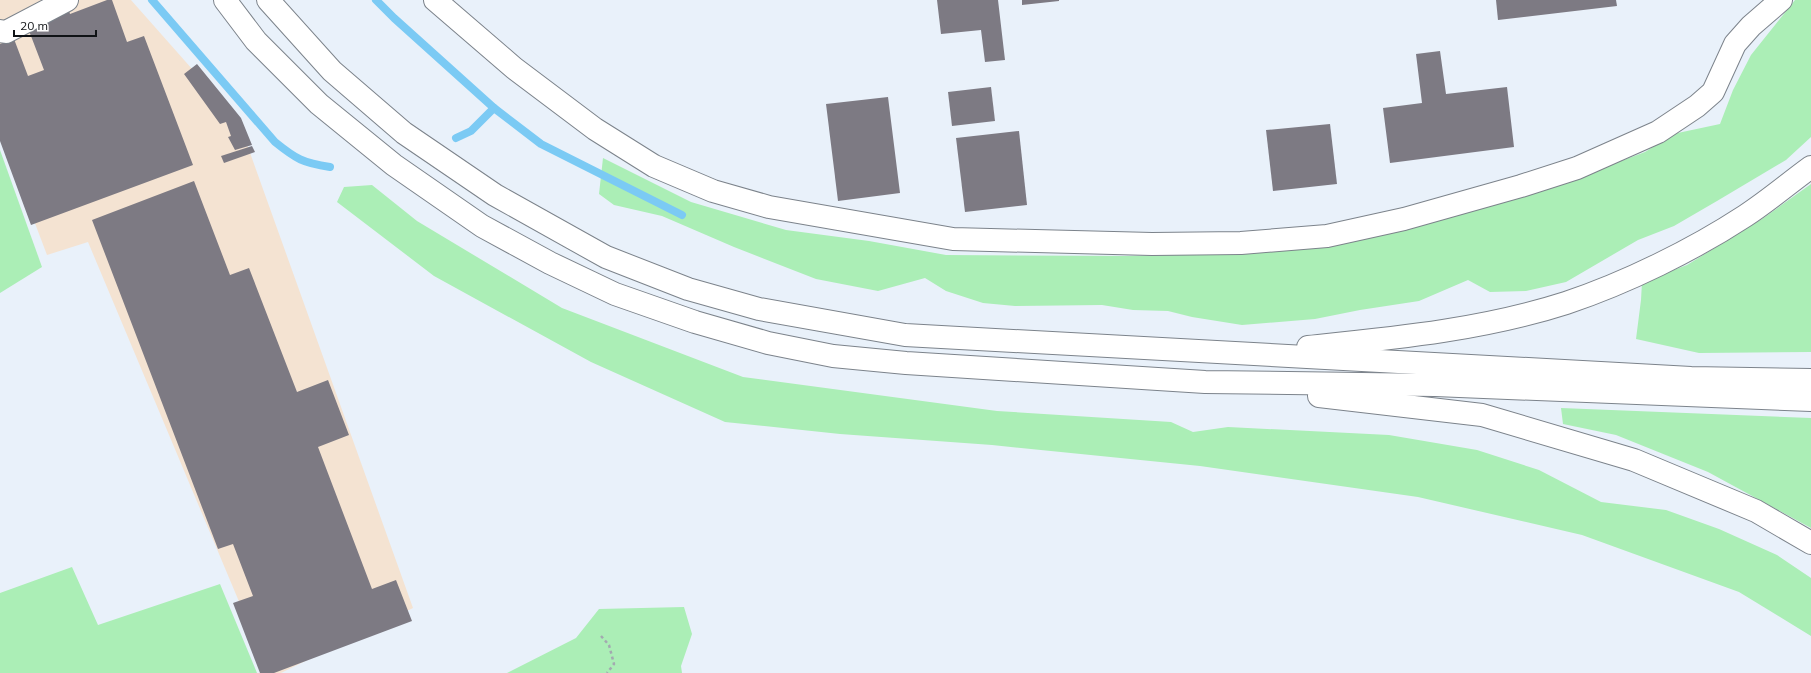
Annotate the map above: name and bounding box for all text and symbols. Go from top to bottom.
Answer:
scale bar [14,12,96,38]
text: 20 m [20,18,48,33]

